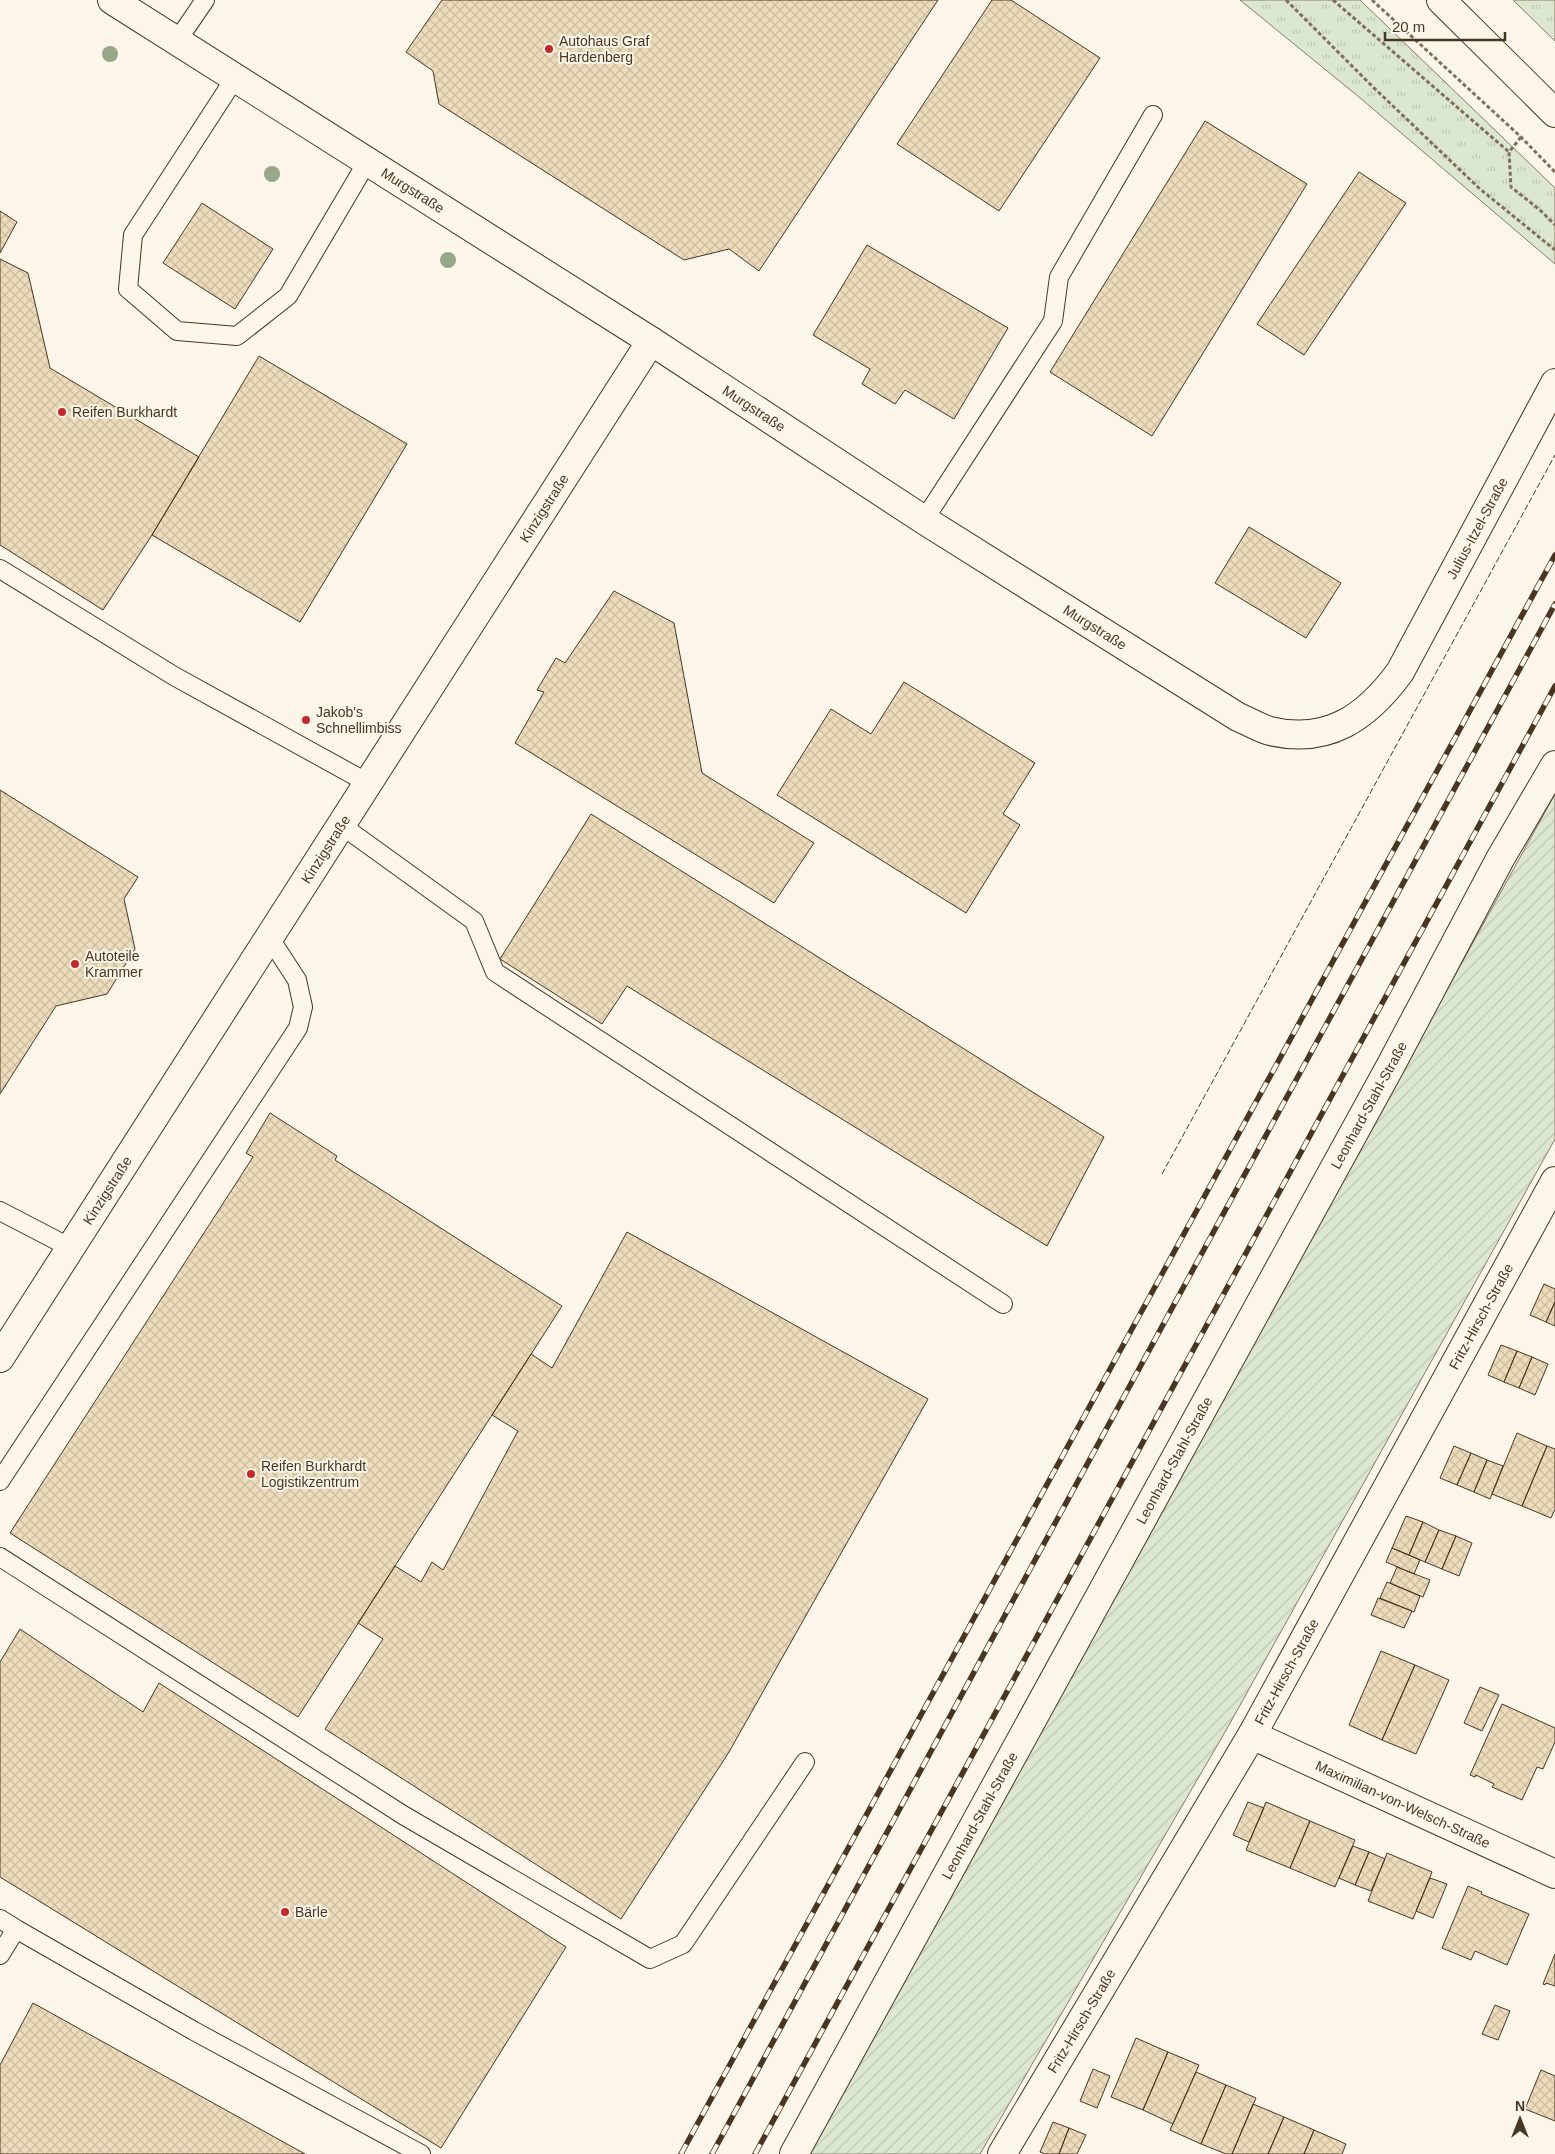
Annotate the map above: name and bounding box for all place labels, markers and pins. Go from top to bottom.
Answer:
place label: Autohaus Graf Hardenberg [559,33,649,65]
marker: Autohaus Graf Hardenberg [543,43,555,55]
place label: Reifen Burkhardt [72,404,177,420]
marker: Reifen Burkhardt [56,406,68,418]
place label: Jakob's Schnellimbiss [316,704,402,736]
marker: Jakob's Schnellimbiss [300,714,312,726]
place label: Autoteile Krammer [85,948,143,980]
marker: Autoteile Krammer [69,958,81,970]
place label: Reifen Burkhardt Logistikzentrum [261,1458,366,1490]
marker: Reifen Burkhardt Logistikzentrum [245,1468,257,1480]
place label: Bärle [295,1904,328,1920]
marker: Bärle [279,1906,291,1918]

